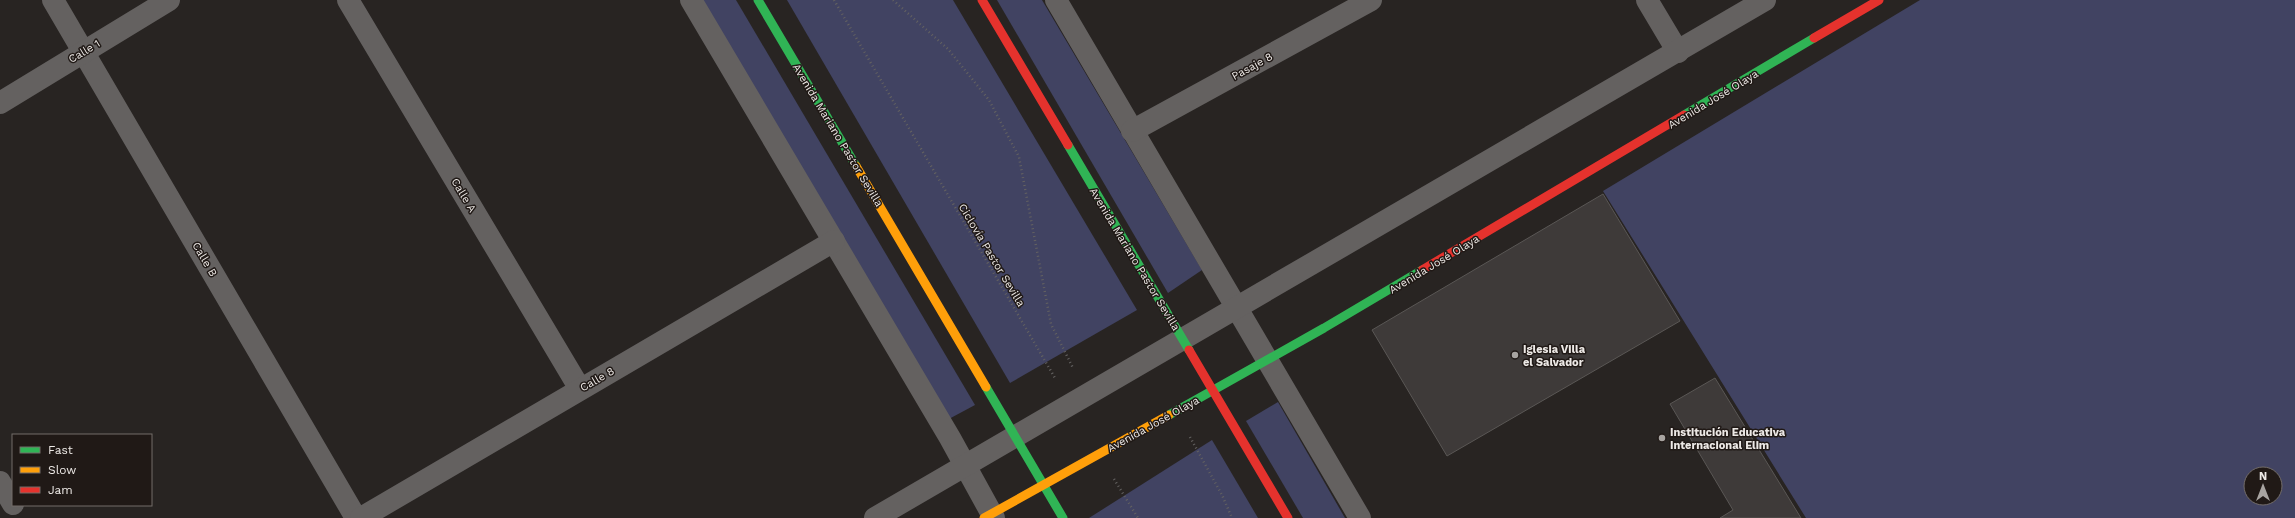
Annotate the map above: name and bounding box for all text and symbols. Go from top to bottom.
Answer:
street label: Calle 1 [66,37,102,66]
street label: Pasaje 8 [1230,50,1275,83]
street label: Avenida Mariano Pastor Sevilla [790,61,885,209]
street label: Avenida José Olaya [1666,67,1761,132]
street label: Calle A [448,176,479,215]
street label: Avenida Mariano Pastor Sevilla [1087,185,1182,333]
street label: Ciclovía Pastor Sevilla [956,201,1027,309]
street label: Avenida José Olaya [1387,232,1482,297]
street label: Calle B [189,240,220,279]
place label: Iglesia Villa el Salvador [1523,343,1586,369]
marker: Iglesia Villa el Salvador [1510,350,1520,360]
street label: Calle 8 [578,364,617,394]
street label: Avenida José Olaya [1105,394,1201,455]
place label: Institución Educativa Internacional Elim [1670,426,1786,452]
marker: Institución Educativa Internacional Elim [1657,433,1667,443]
legend [12,434,152,506]
text: Fast [48,443,73,457]
text: Slow [48,463,76,477]
north arrow [2243,466,2283,506]
text: N [2259,470,2267,483]
text: Jam [48,483,73,497]

